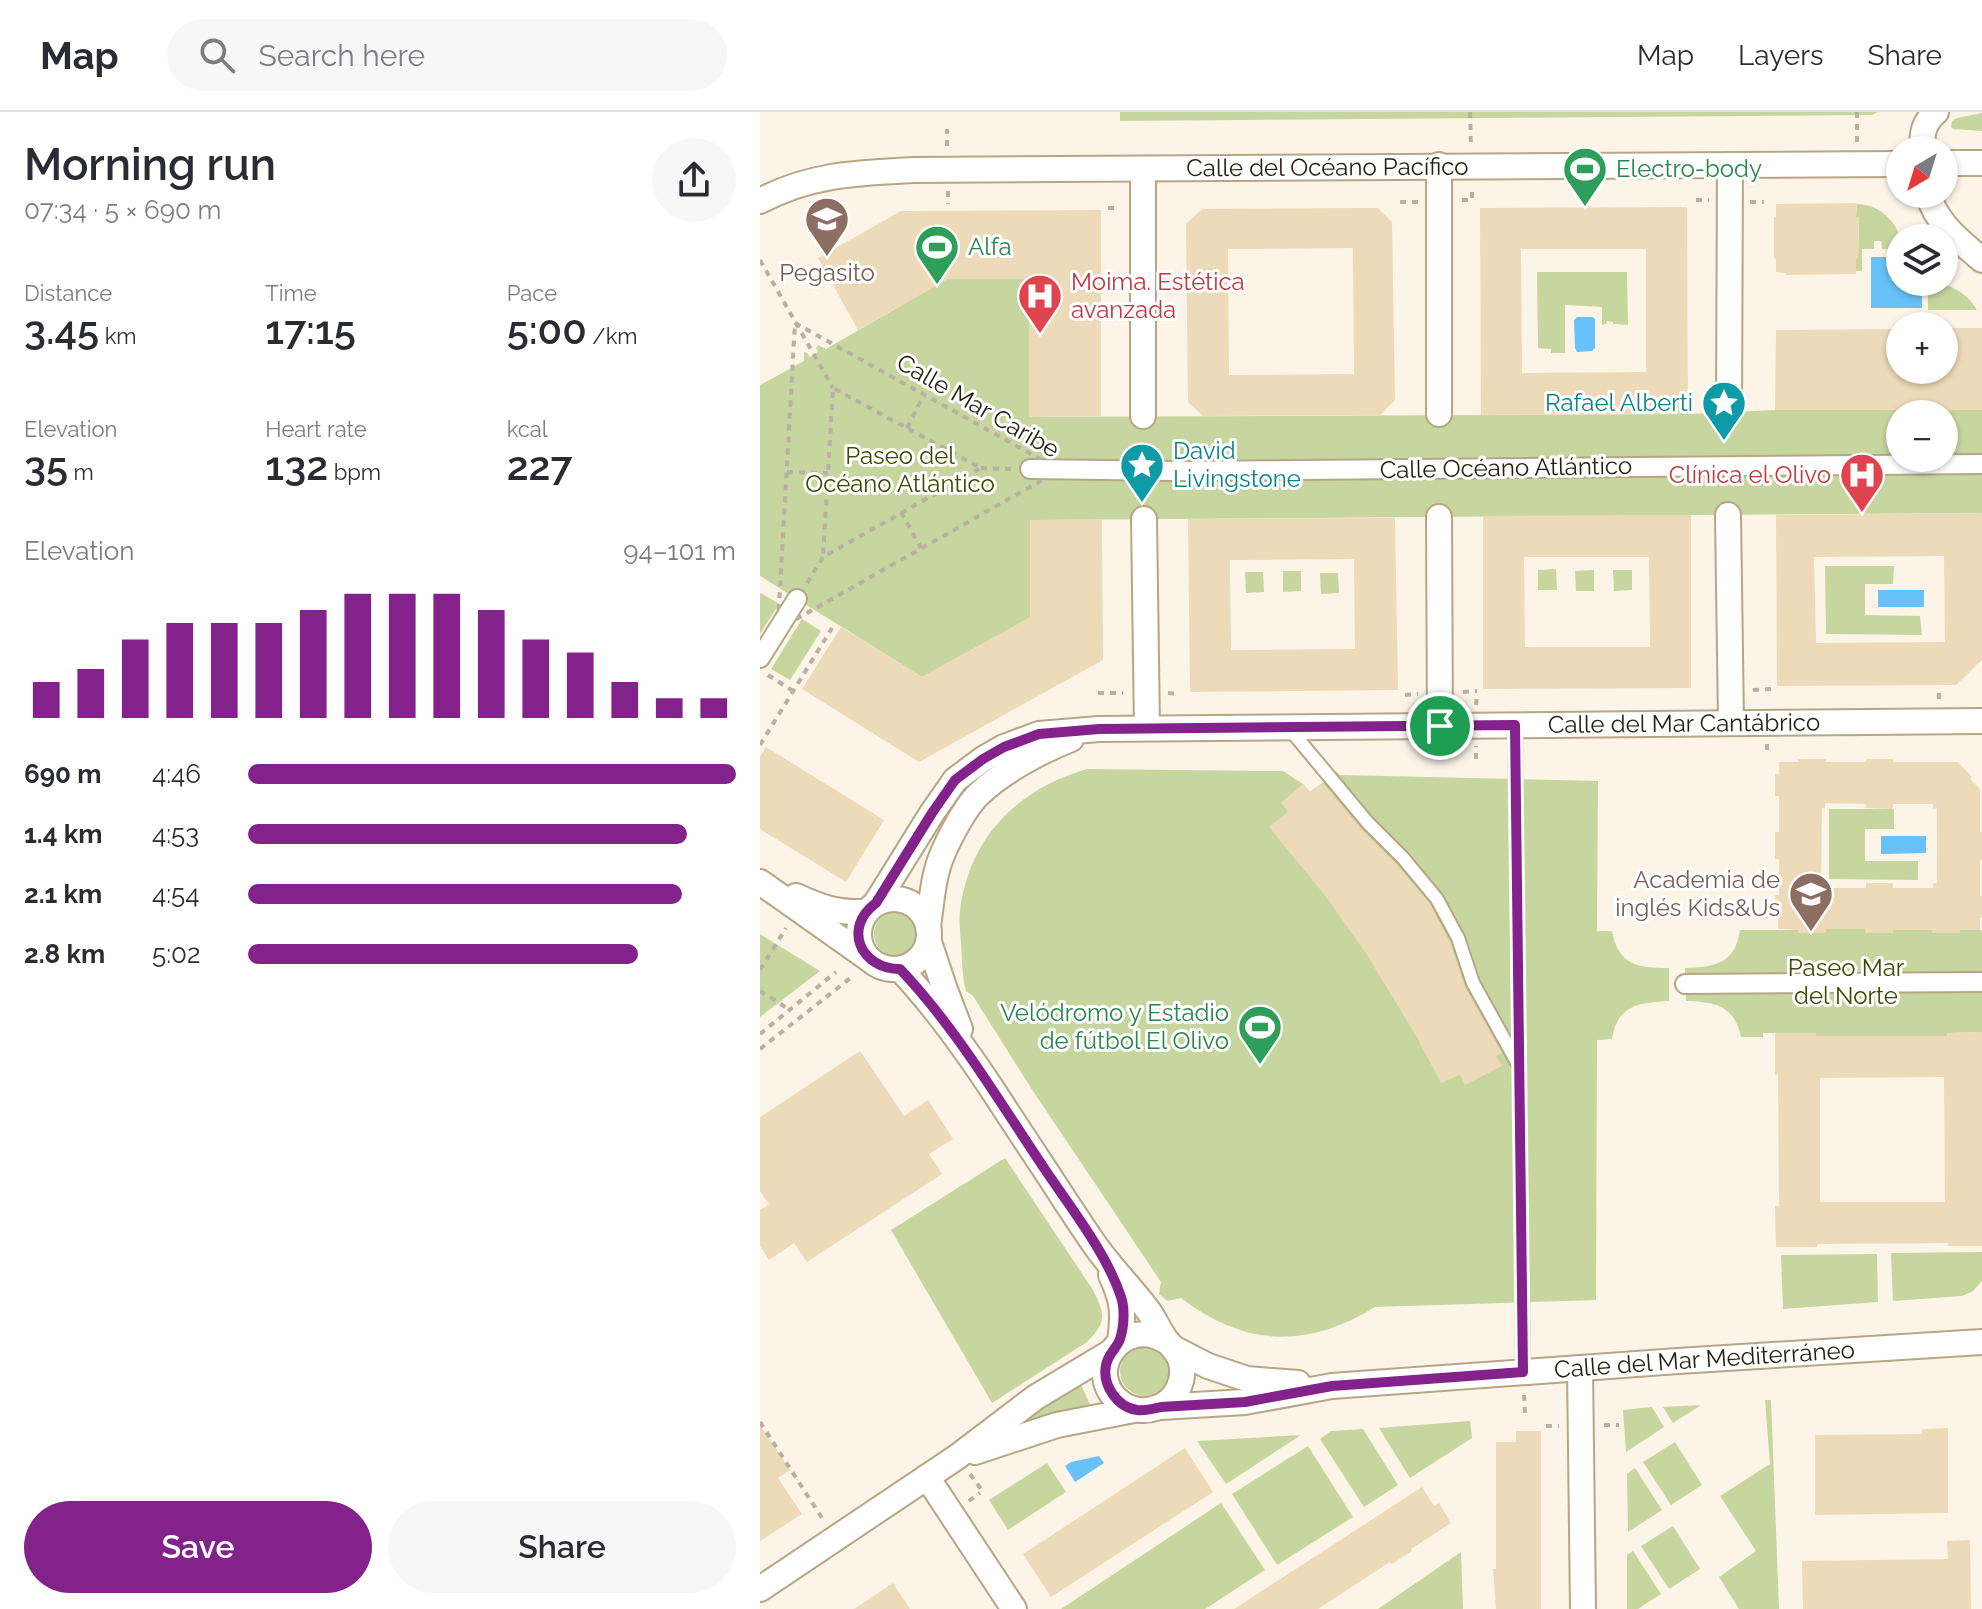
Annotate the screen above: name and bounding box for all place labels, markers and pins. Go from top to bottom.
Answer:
sports icon: Electro-body [1561,145,1609,208]
place label: Electro-body [1616,154,1762,183]
school or university icon: Pegasito [803,195,851,258]
sports icon: Alfa [913,223,961,286]
place label: Alfa [968,232,1012,261]
place label: Pegasito [779,258,875,287]
place label: Moima. Estética avanzada [1071,267,1245,324]
hospital icon: Moima. Estética avanzada [1016,272,1064,335]
place icon: Rafael Alberti [1700,379,1748,442]
place label: Rafael Alberti [1545,388,1693,417]
place label: David Livingstone [1173,436,1301,493]
place icon: David Livingstone [1118,441,1166,504]
hospital icon: Clínica el Olivo [1838,451,1886,514]
place label: Clínica el Olivo [1669,460,1831,489]
pin [1406,692,1474,760]
place label: Academia de inglés Kids&Us [1615,865,1780,922]
school or university icon: Academia de inglés Kids&Us [1787,870,1835,933]
place label: Velódromo y Estadio de fútbol El Olivo [1000,998,1229,1055]
sports icon: Velódromo y Estadio de fútbol El Olivo [1236,1003,1284,1066]

